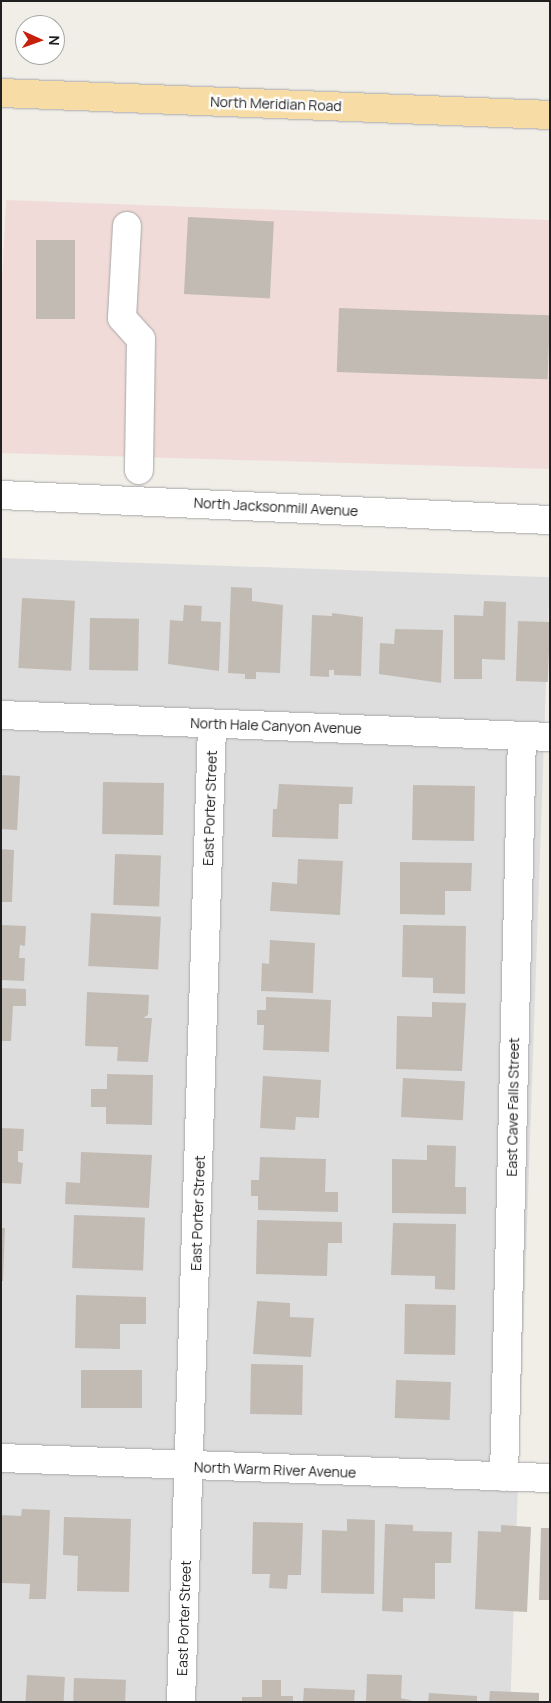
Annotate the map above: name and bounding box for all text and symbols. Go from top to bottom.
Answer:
north arrow [15,15,65,65]
text: N [45,35,64,46]
street label: North Meridian Road [210,93,342,115]
street label: North Jacksonmill Avenue [193,494,359,520]
street label: North Hale Canyon Avenue [190,715,362,737]
street label: East Porter Street [200,750,220,866]
street label: East Cave Falls Street [503,1037,523,1177]
street label: East Porter Street [188,1155,208,1271]
street label: North Warm River Avenue [194,1459,356,1481]
street label: East Porter Street [174,1560,194,1676]

